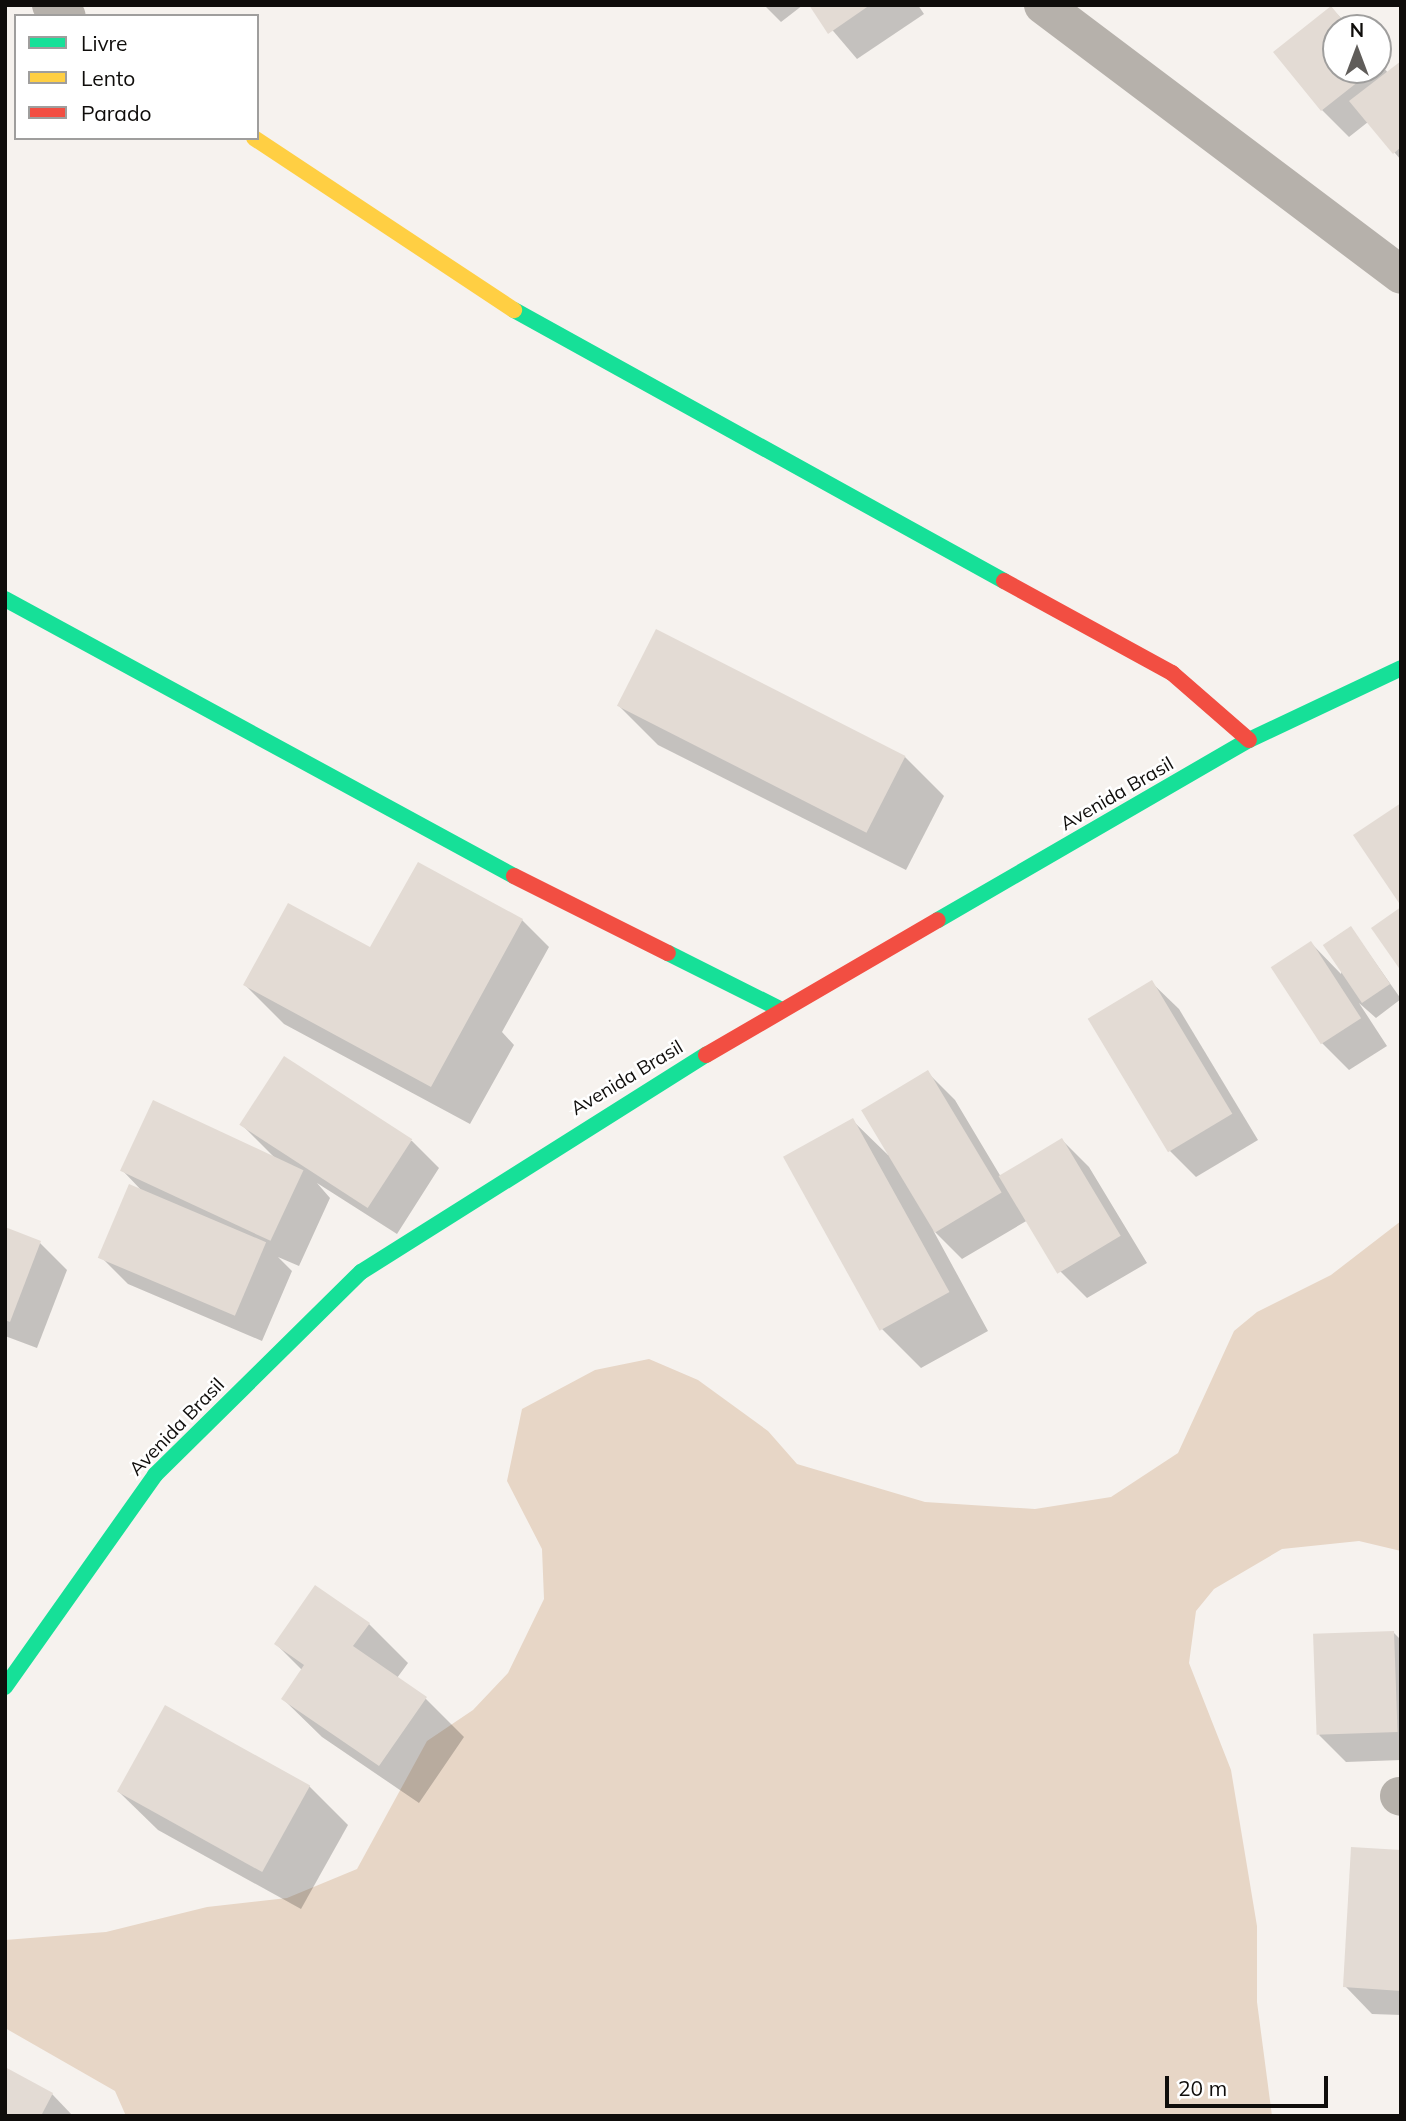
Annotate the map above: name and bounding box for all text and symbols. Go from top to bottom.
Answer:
legend [14,14,259,140]
north arrow [1322,14,1392,84]
text: N [1350,18,1364,42]
text: Livre [81,30,128,56]
text: Lento [81,65,135,91]
text: Parado [81,100,151,126]
street label: Avenida Brasil [1056,752,1178,836]
street label: Avenida Brasil [567,1036,687,1120]
street label: Avenida Brasil [125,1373,229,1481]
scale bar [1168,2062,1331,2106]
text: 20 m [1178,2075,1227,2101]

